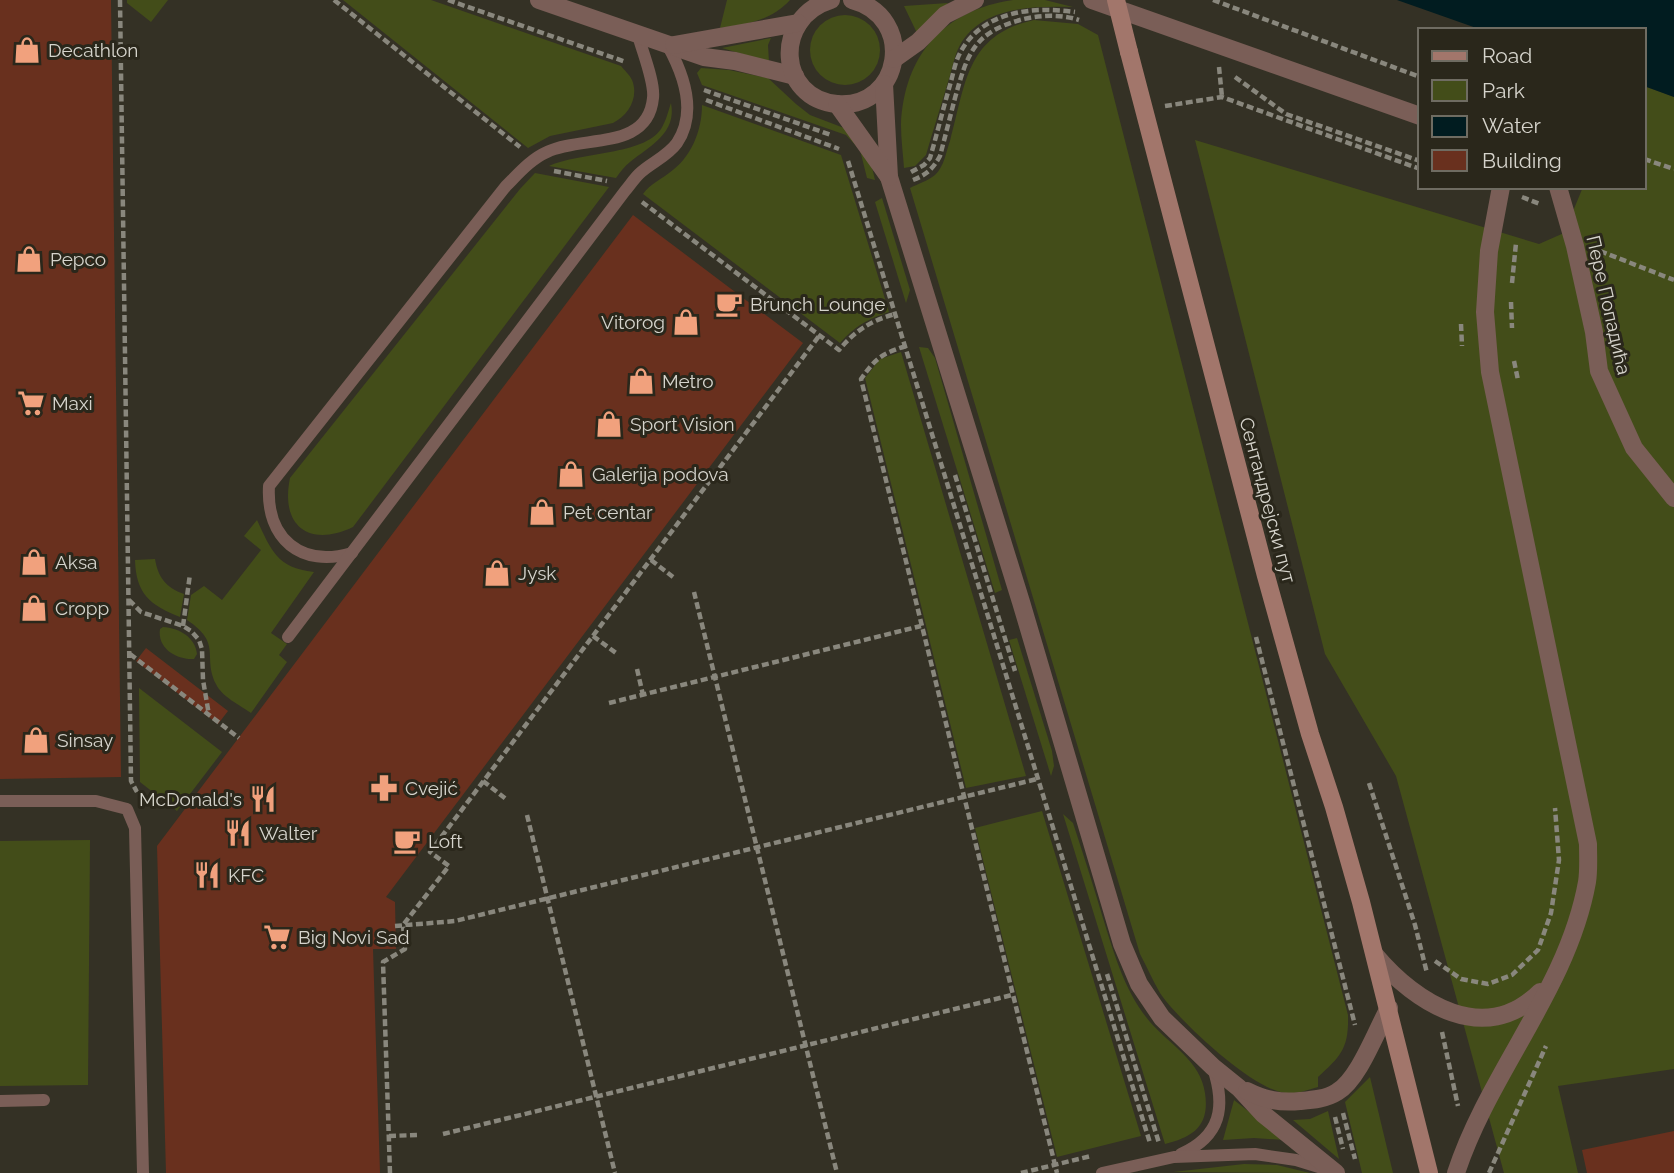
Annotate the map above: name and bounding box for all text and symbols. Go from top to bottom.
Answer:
legend [1418,28,1646,189]
shop icon: Decathlon [12,35,42,65]
place label: Decathlon [48,39,138,61]
text: Road [1482,43,1532,68]
text: Park [1482,78,1525,103]
text: Water [1482,113,1541,138]
text: Building [1482,148,1562,173]
street label: Пере Попадића [1582,233,1636,377]
shop icon: Pepco [14,244,44,274]
place label: Pepco [50,248,106,270]
cafe icon: Brunch Lounge [714,289,744,319]
place label: Brunch Lounge [750,293,885,315]
shop icon: Vitorog [671,307,701,337]
place label: Vitorog [601,311,665,333]
shop icon: Metro [626,366,656,396]
place label: Metro [662,370,714,392]
supermarket icon: Maxi [16,388,46,418]
place label: Maxi [52,392,93,414]
shop icon: Sport Vision [594,409,624,439]
place label: Sport Vision [630,413,735,435]
street label: Сентандрејски пут [1235,415,1301,585]
shop icon: Galerija podova [556,459,586,489]
place label: Galerija podova [592,463,729,485]
shop icon: Pet centar [527,497,557,527]
place label: Pet centar [563,501,653,523]
shop icon: Aksa [19,547,49,577]
place label: Aksa [55,551,97,573]
shop icon: Jysk [482,558,512,588]
place label: Jysk [518,562,556,584]
shop icon: Cropp [19,593,49,623]
place label: Cropp [55,597,109,619]
shop icon: Sinsay [21,725,51,755]
place label: Sinsay [57,729,113,751]
pharmacy icon: Cvejić [369,773,399,803]
place label: Cvejić [405,777,458,799]
restaurant icon: McDonald's [248,784,278,814]
place label: McDonald's [139,788,242,810]
restaurant icon: Walter [223,818,253,848]
place label: Walter [259,822,318,844]
cafe icon: Loft [392,826,422,856]
place label: Loft [428,830,463,852]
restaurant icon: KFC [192,860,222,890]
place label: KFC [228,864,264,886]
supermarket icon: Big Novi Sad [262,922,292,952]
place label: Big Novi Sad [298,926,410,948]

